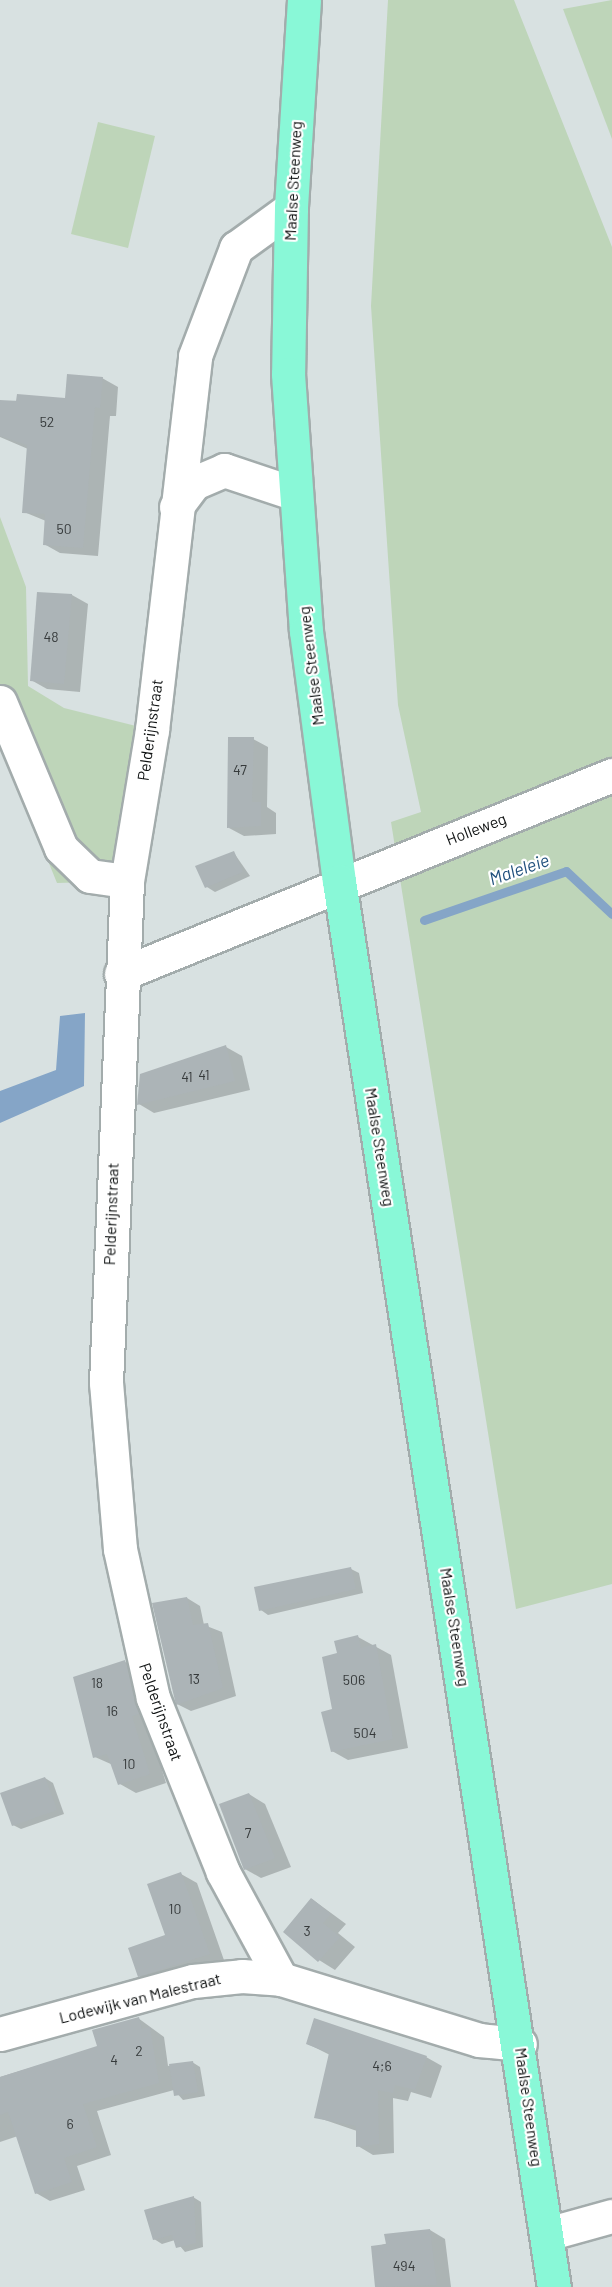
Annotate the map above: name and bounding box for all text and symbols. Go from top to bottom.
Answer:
street label: Maalse Steenweg [280,121,306,241]
house number: 52 [40,414,54,430]
house number: 50 [56,521,72,537]
street label: Maalse Steenweg [294,605,328,727]
house number: 48 [43,629,59,645]
street label: Pelderijnstraat [133,678,167,782]
house number: 47 [233,762,247,778]
street label: Holleweg [443,809,509,849]
water label: Maleleie [486,849,552,889]
house number: 41 [198,1067,210,1083]
house number: 41 [181,1069,193,1085]
street label: Maalse Steenweg [361,1086,399,1208]
street label: Pelderijnstraat [100,1162,122,1266]
street label: Maalse Steenweg [436,1566,474,1688]
street label: Pelderijnstraat [135,1660,187,1764]
house number: 13 [188,1671,200,1687]
house number: 506 [343,1672,365,1688]
house number: 18 [91,1675,103,1691]
house number: 16 [106,1703,118,1719]
house number: 504 [354,1725,376,1741]
house number: 10 [123,1756,135,1772]
house number: 7 [245,1825,251,1841]
house number: 10 [169,1901,181,1917]
house number: 3 [303,1923,311,1939]
street label: Lodewijk van Malestraat [57,1969,223,2027]
house number: 2 [135,2043,143,2059]
street label: Maalse Steenweg [511,2046,547,2168]
house number: 4 [110,2052,118,2068]
house number: 4;6 [372,2058,392,2074]
house number: 6 [66,2116,74,2132]
house number: 494 [393,2258,415,2274]

